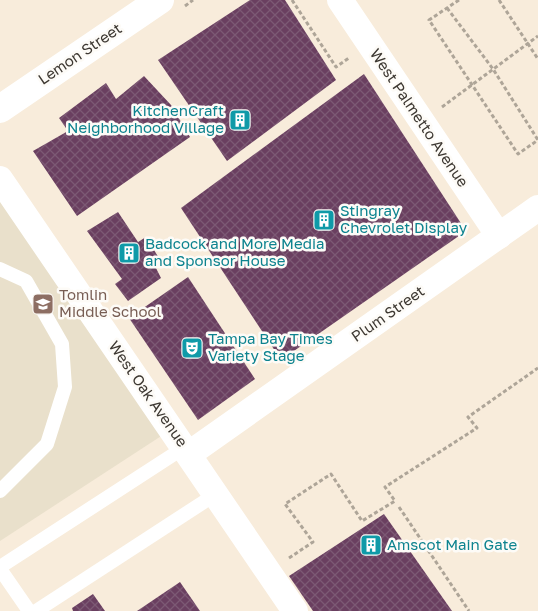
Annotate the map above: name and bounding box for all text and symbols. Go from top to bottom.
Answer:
street label: Lemon Street [34,19,125,88]
street label: West Palmetto Avenue [367,45,473,190]
place label: KitchenCraft Neighborhood Village [67,101,224,136]
building icon: KitchenCraft Neighborhood Village [228,108,252,132]
place label: Stingray Chevrolet Display [340,201,468,236]
building icon: Stingray Chevrolet Display [312,208,336,232]
place label: Badcock and More Media and Sponsor House [145,234,324,269]
building icon: Badcock and More Media and Sponsor House [117,241,141,265]
street label: Plum Street [347,281,427,345]
place label: Tomlin Middle School [59,285,161,320]
school or university icon: Tomlin Middle School [31,292,55,316]
place label: Tampa Bay Times Variety Stage [208,329,333,364]
theatre icon: Tampa Bay Times Variety Stage [180,336,204,360]
street label: West Oak Avenue [106,337,192,450]
building icon: Amscot Main Gate [359,533,383,557]
place label: Amscot Main Gate [387,535,517,553]

